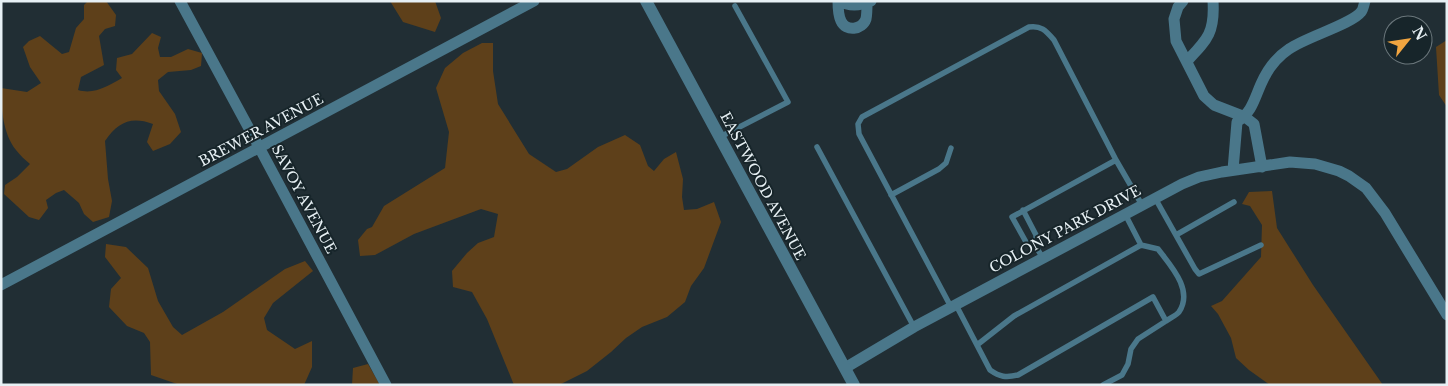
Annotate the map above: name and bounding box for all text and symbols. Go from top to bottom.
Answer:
north arrow [1383,15,1433,65]
text: N [1408,23,1430,44]
street label: BREWER AVENUE [196,90,326,170]
street label: EASTWOOD AVENUE [716,109,810,263]
street label: SAVOY AVENUE [268,141,340,257]
street label: COLONY PARK DRIVE [986,181,1144,277]

